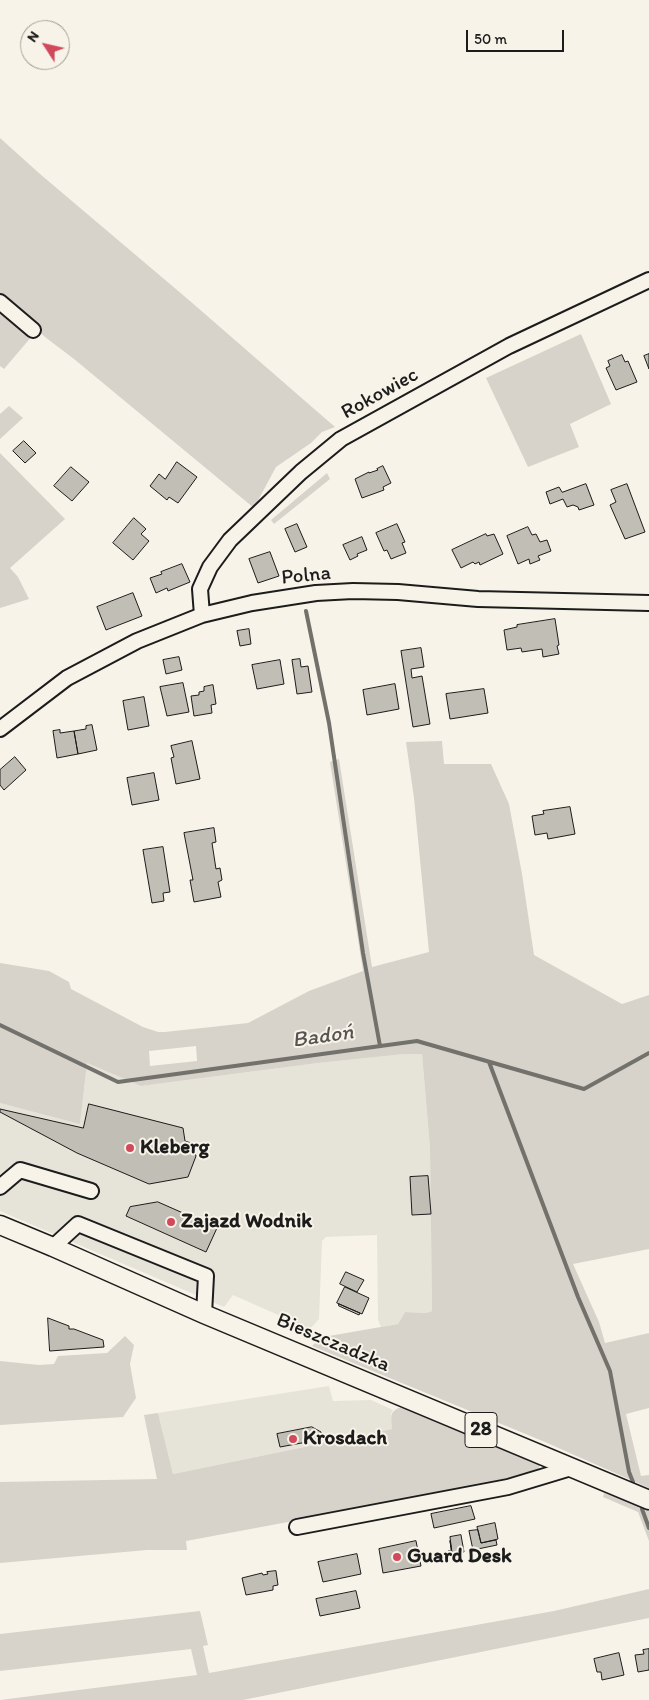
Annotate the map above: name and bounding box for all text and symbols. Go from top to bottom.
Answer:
north arrow [20,20,70,70]
scale bar [469,20,566,52]
text: N [23,28,43,45]
text: 50 m [474,30,507,48]
street label: Rokowiec [337,363,423,425]
street label: Polna [280,561,332,591]
water label: Badoń [291,1020,355,1054]
place label: Kleberg [140,1135,209,1161]
marker: Kleberg [124,1142,136,1154]
place label: Zajazd Wodnik [181,1209,312,1235]
marker: Zajazd Wodnik [165,1216,177,1228]
street label: Bieszczadzka [272,1308,394,1378]
road number: 28 [465,1412,497,1448]
place label: Krosdach [303,1426,387,1452]
marker: Krosdach [287,1433,299,1445]
place label: Guard Desk [407,1544,512,1570]
marker: Guard Desk [391,1551,403,1563]

